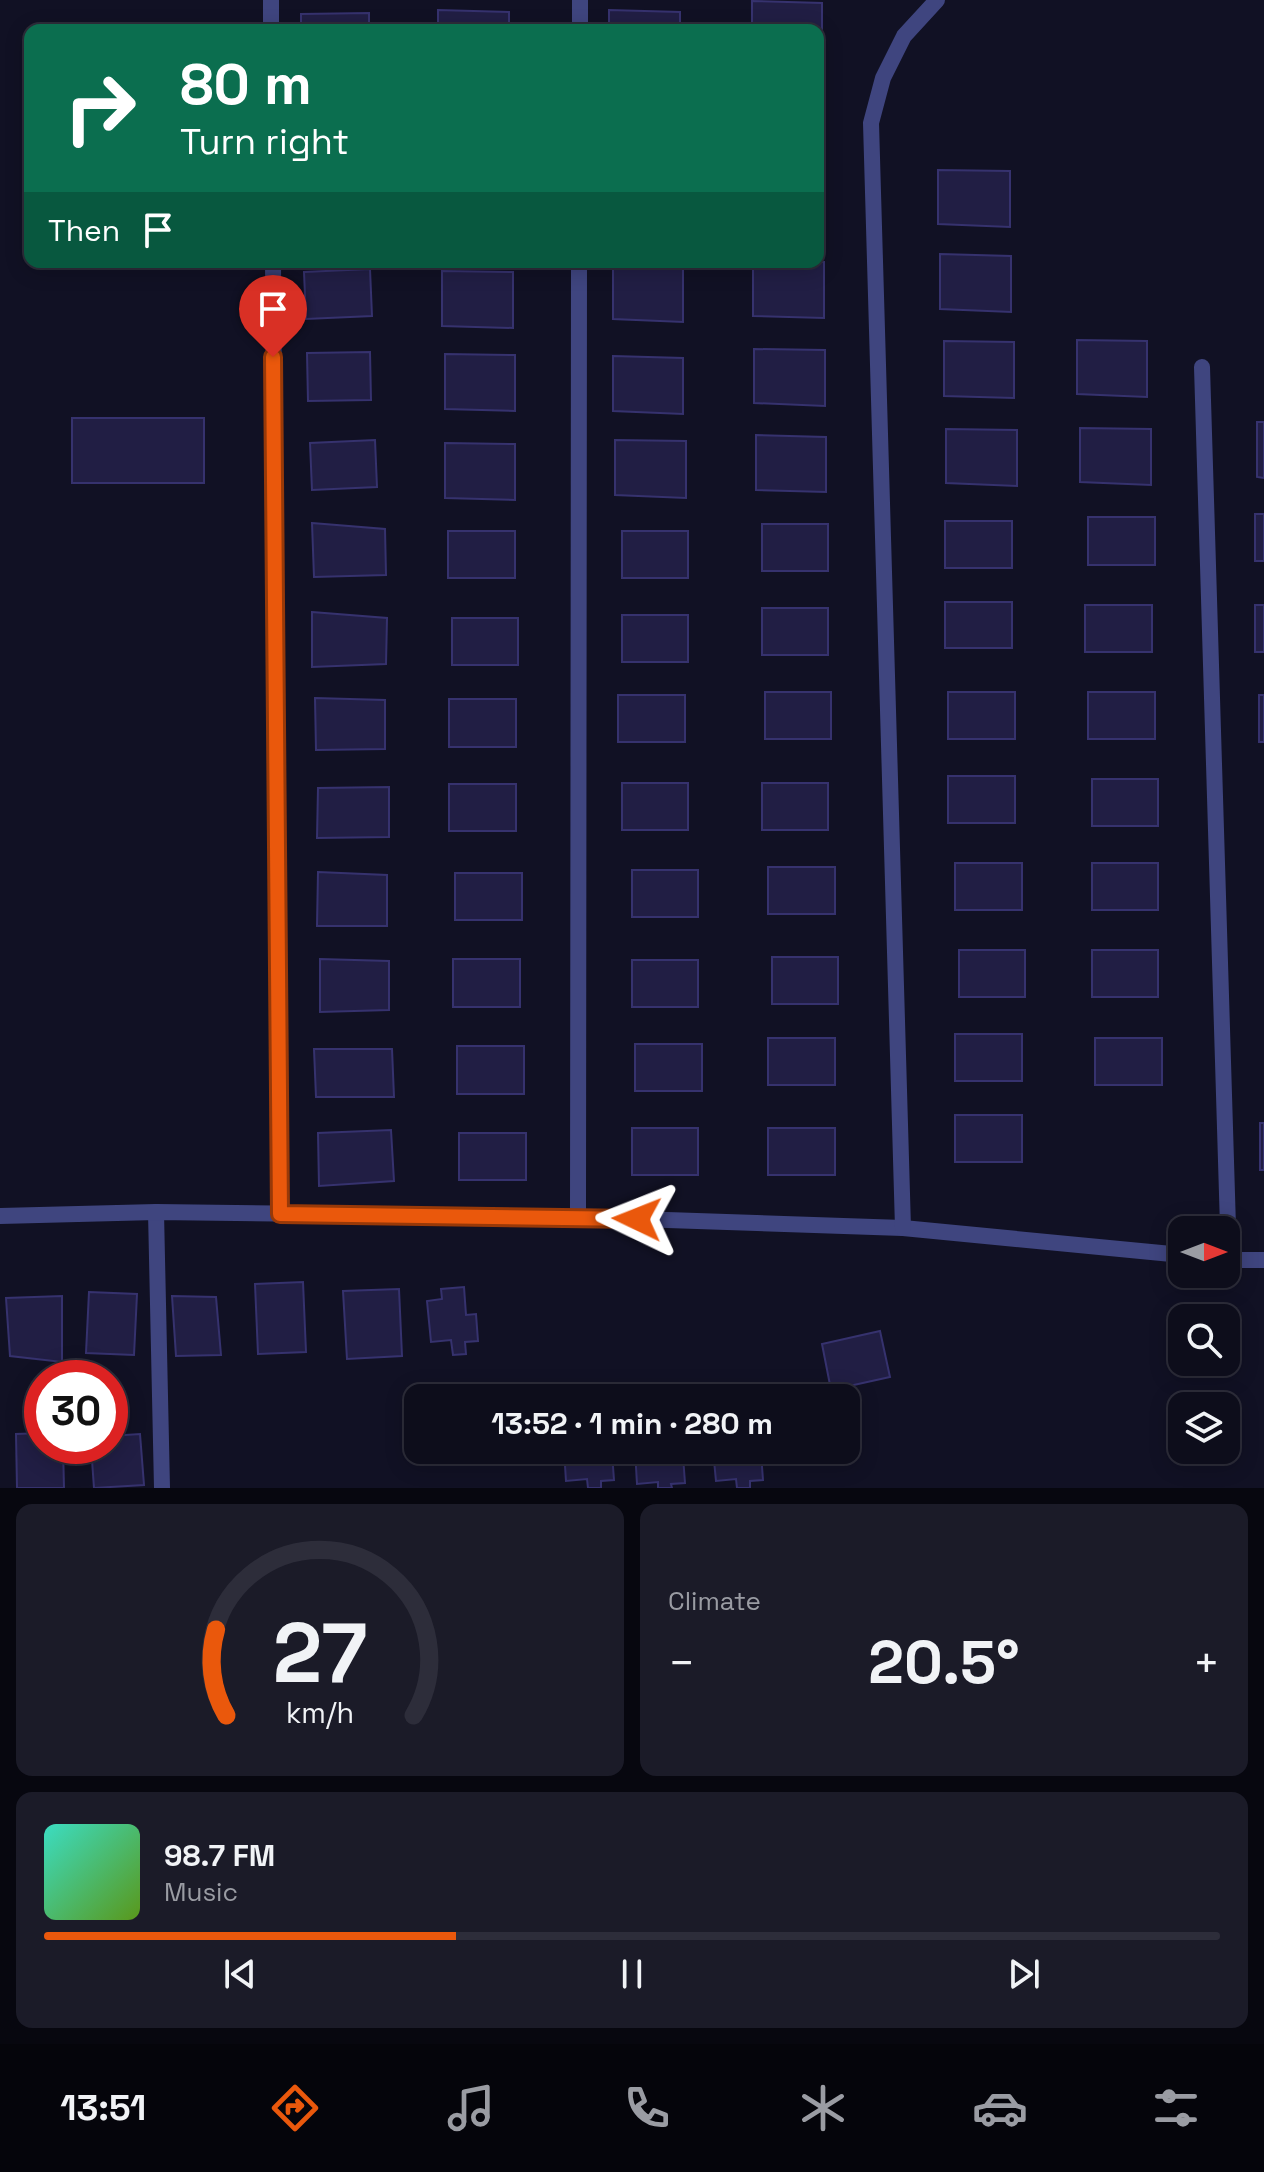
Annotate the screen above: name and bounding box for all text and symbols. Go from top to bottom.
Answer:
text: 80 m [180,49,312,120]
icon: right [48,56,152,160]
text: Turn right [180,119,349,165]
icon: arrive [136,208,180,252]
text: Then [48,211,120,250]
pin [239,275,307,357]
icon: arrive [251,287,295,331]
position arrow [595,1177,679,1261]
north arrow [1168,1216,1240,1288]
map controls [1168,1216,1240,1464]
button: search [1168,1304,1240,1376]
speed limit sign: 30 [24,1360,128,1464]
button: layers [1168,1392,1240,1464]
text: 13:52 · 1 min · 280 m [491,1404,773,1443]
text: Climate [668,1584,761,1618]
text: 27 [273,1600,367,1706]
text: 20.5° [868,1624,1020,1701]
text: − [668,1635,695,1691]
text: + [1193,1635,1220,1691]
text: km/h [286,1695,354,1731]
text: 98.7 FM [164,1836,275,1875]
text: Music [164,1875,238,1909]
icon: previous [218,1952,262,1996]
icon: pause [610,1952,654,1996]
icon: next [1002,1952,1046,1996]
icon: directions [267,2080,323,2136]
icon: music [443,2080,499,2136]
icon: phone [619,2080,675,2136]
icon: climate [795,2080,851,2136]
icon: car [972,2080,1028,2136]
icon: filters [1148,2080,1204,2136]
text: 13:51 [60,2085,146,2131]

